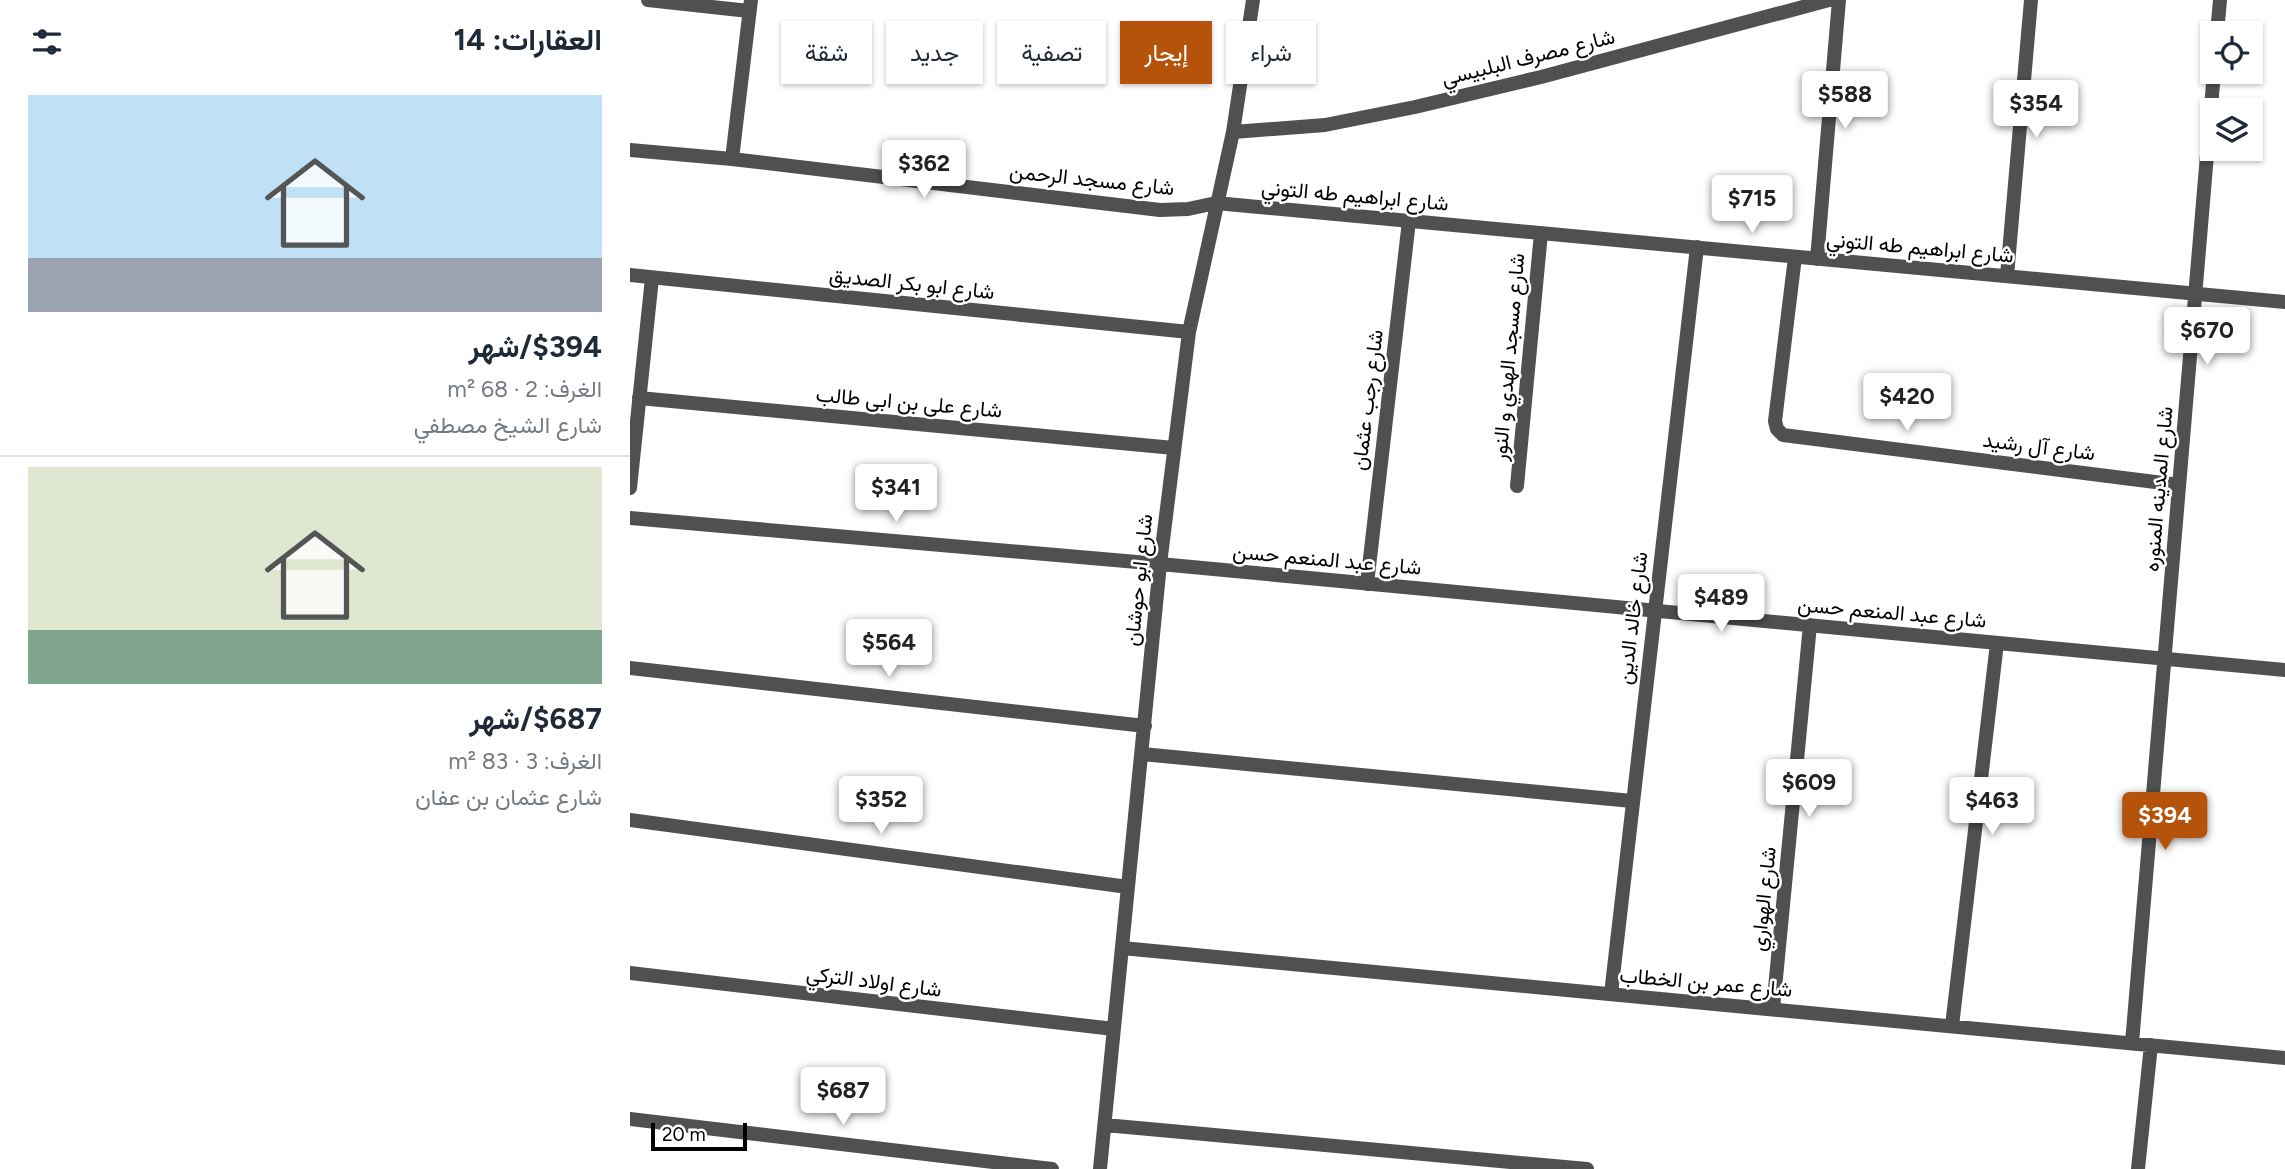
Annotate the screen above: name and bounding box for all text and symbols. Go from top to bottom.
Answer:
text: العقارات: 14 [454,21,602,58]
chip: شقة [781,21,872,84]
chip: جديد [886,21,983,84]
chip: تصفية [997,21,1106,84]
chip: إيجار [1120,21,1212,84]
chip: شراء [1226,21,1316,84]
map controls [2200,21,2263,161]
button: locate [2200,21,2263,84]
icon: filters [28,23,66,61]
street label: شارع مصرف البلبيسي [1439,23,1619,95]
pin: $588 [1804,72,1886,131]
text: $588 [1818,80,1872,108]
pin: $354 [1995,80,2077,140]
text: $354 [2009,89,2063,117]
button: layers [2200,98,2263,161]
icon: home [252,140,378,266]
pin: $362 [883,140,965,200]
text: $362 [898,149,950,177]
street label: شارع مسجد الرحمن [1008,158,1176,202]
street label: شارع ابراهيم طه التوني [1260,174,1450,221]
pin: $715 [1711,176,1793,235]
text: $715 [1728,184,1776,212]
street label: شارع ابراهيم طه التوني [1825,226,2015,273]
street label: شارع مسجد الهدي و النور [1486,252,1535,463]
street label: شارع ابو بكر الصديق [828,262,996,306]
pin: $670 [2166,308,2248,367]
text: $670 [2180,316,2234,344]
text: $394/شهر [469,328,602,365]
street label: شارع رجب عثمان [1346,328,1390,472]
pin: $420 [1866,374,1948,433]
text: الغرف: 2 · 68 m² [447,375,602,403]
street label: شارع على بن ابى طالب [815,381,1003,425]
text: $420 [1879,382,1935,410]
street label: شارع المدينه المنوره [2138,405,2180,573]
text: شارع الشيخ مصطفي [414,411,602,439]
street label: شارع آل رشيد [1981,427,2097,467]
pin: $341 [855,464,937,524]
text: $341 [871,473,921,501]
icon: home [252,512,378,638]
street label: شارع ابو حوشان [1119,513,1159,648]
street label: شارع عبد المنعم حسن [1231,538,1422,582]
street label: شارع خالد الدين [1611,550,1655,686]
pin: $489 [1680,574,1762,634]
text: $489 [1694,583,1748,611]
street label: شارع عبد المنعم حسن [1796,591,1987,635]
pin: $564 [848,620,930,679]
text: $564 [862,628,916,656]
text: $687/شهر [469,700,602,737]
text: الغرف: 3 · 83 m² [448,747,602,775]
pin: $609 [1768,760,1850,819]
text: $609 [1782,768,1836,796]
pin: $352 [840,776,922,836]
pin: $463 [1951,778,2033,837]
text: شارع عثمان بن عفان [415,783,602,811]
text: $352 [855,785,907,813]
text: $463 [1965,786,2019,814]
pin: $394 [2124,792,2206,852]
text: $394 [2138,801,2192,829]
street label: شارع الهواري [1745,845,1786,953]
street label: شارع اولاد التركي [804,960,943,1007]
street label: شارع عمر بن الخطاب [1618,962,1794,1004]
pin: $687 [802,1068,884,1127]
text: $687 [817,1076,869,1104]
scale bar [651,1120,747,1152]
text: 20 m [662,1123,706,1146]

